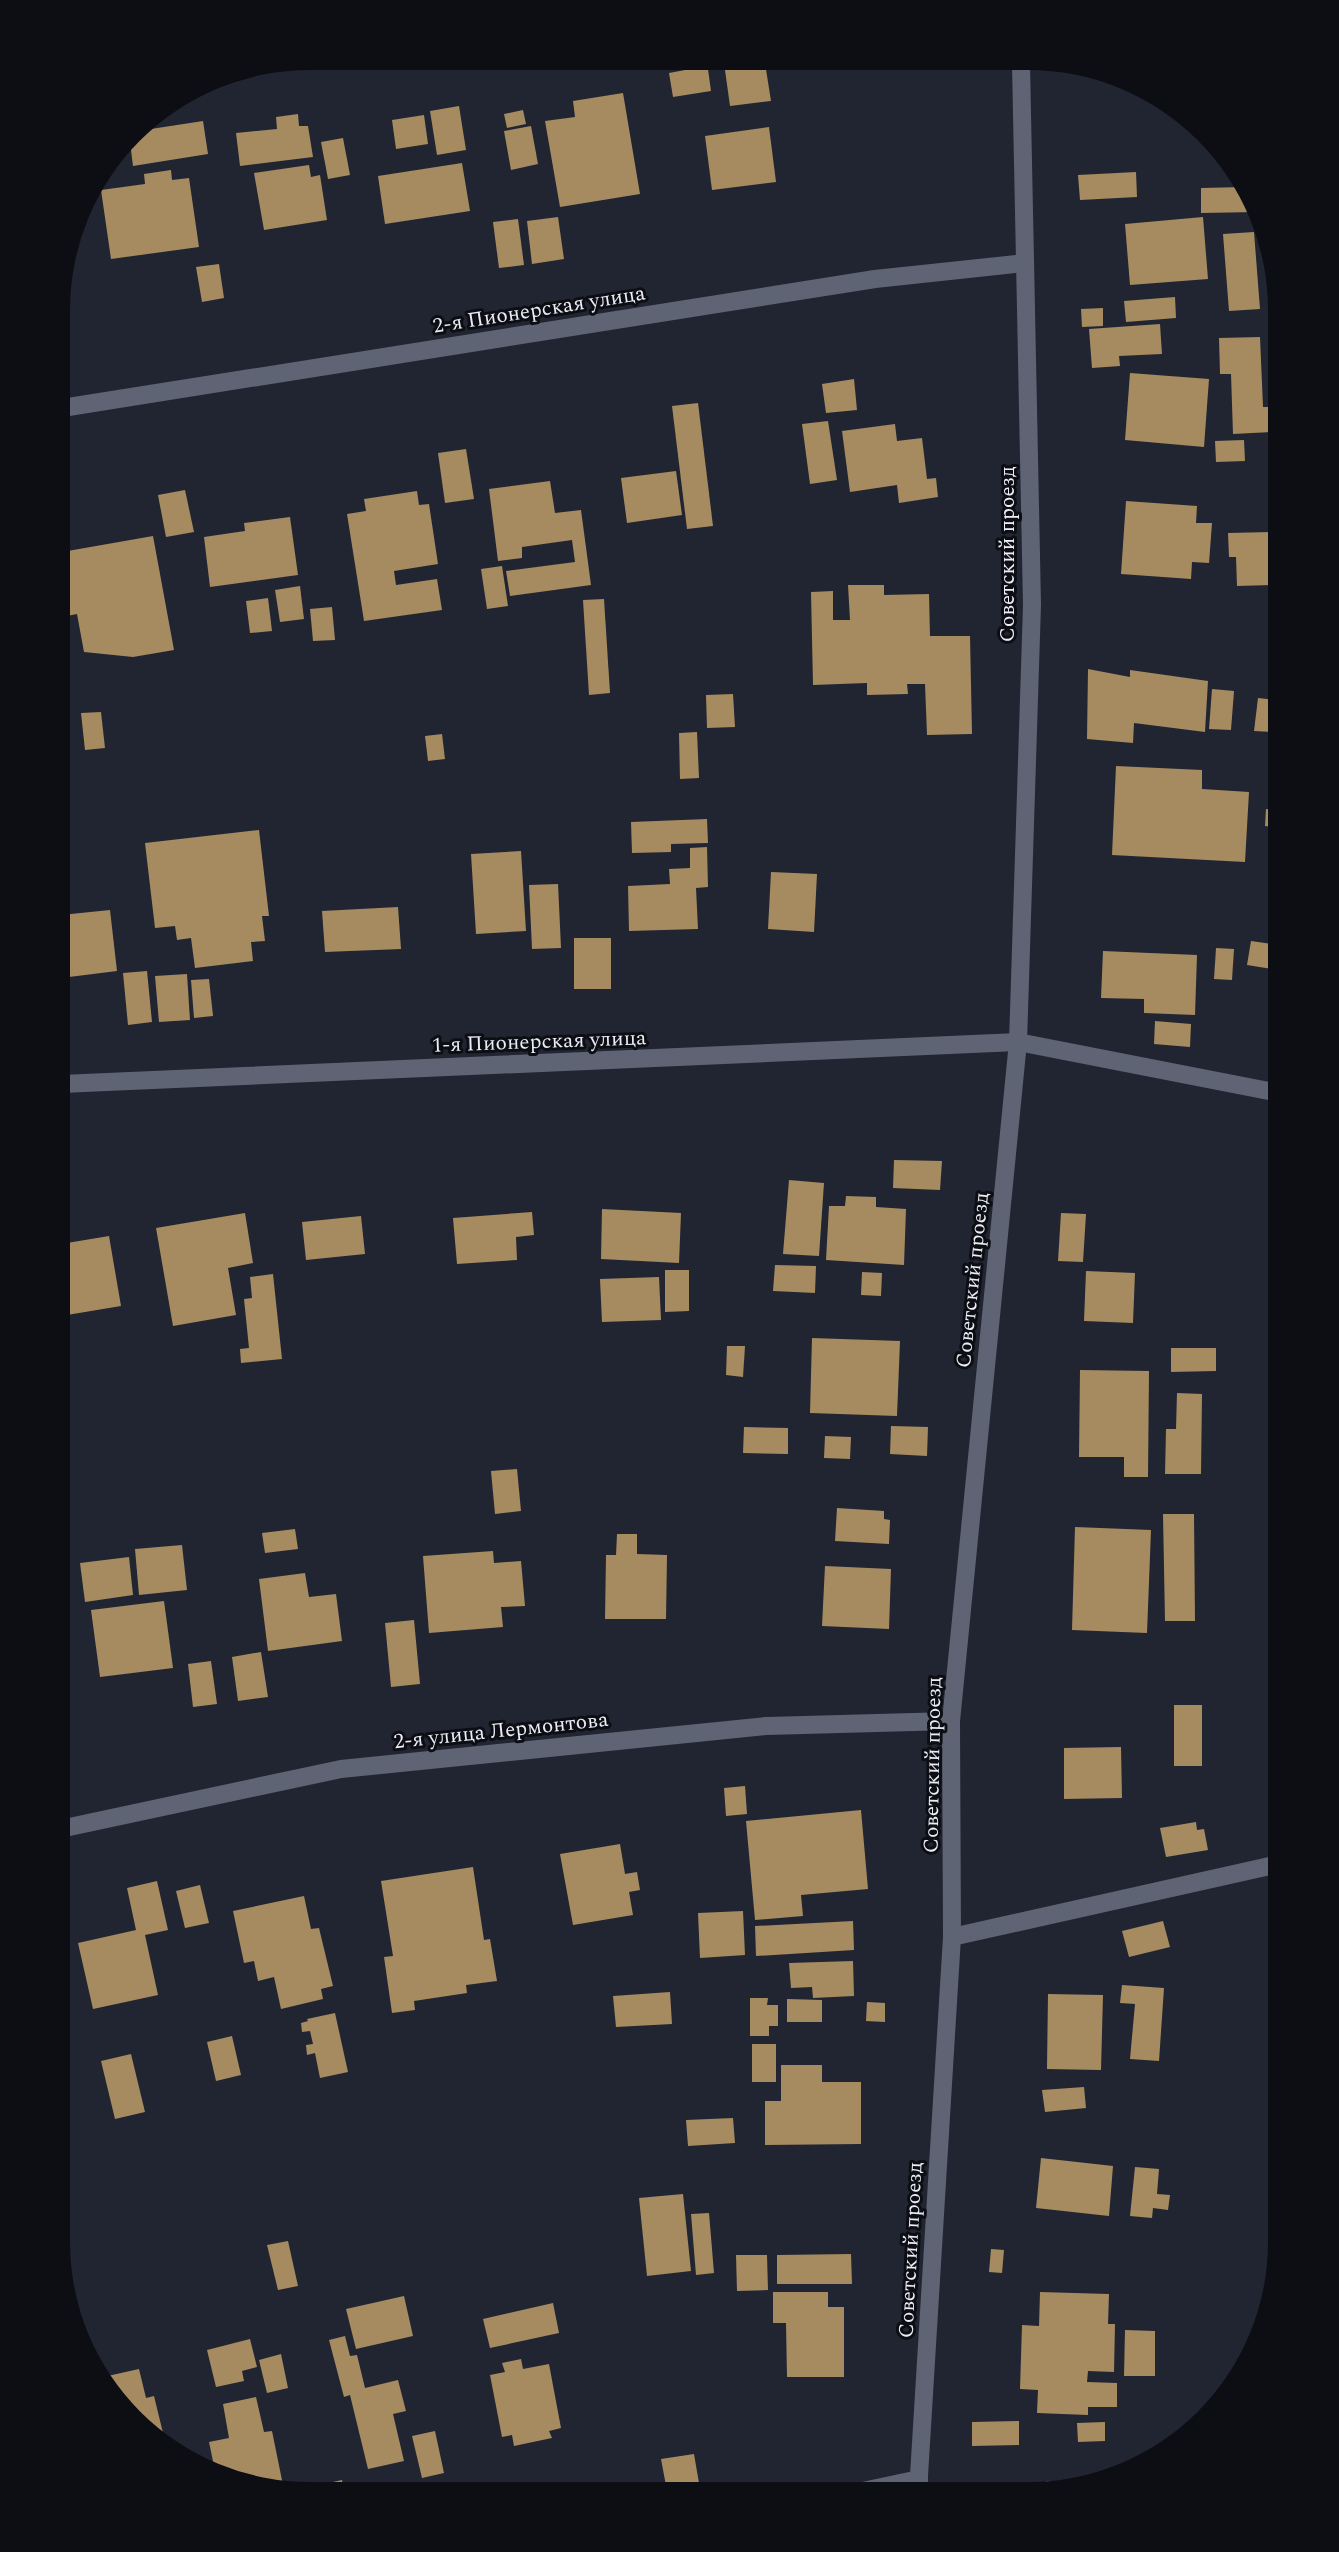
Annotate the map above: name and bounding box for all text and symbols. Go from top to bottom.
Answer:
street label: 2-я Пионерская улица [431,277,648,343]
street label: Советский проезд [992,466,1024,642]
street label: 1-я Пионерская улица [431,1022,648,1062]
street label: Советский проезд [948,1191,998,1369]
street label: Советский проезд [915,1677,951,1853]
street label: 2-я улица Лермонтова [392,1704,611,1758]
street label: Советский проезд [890,2161,932,2339]

